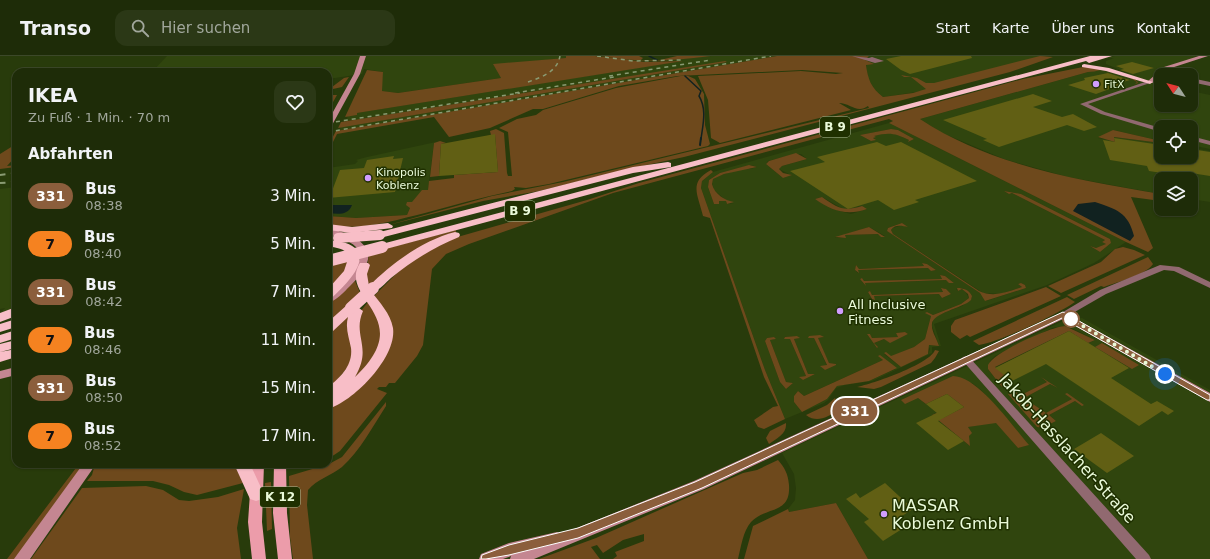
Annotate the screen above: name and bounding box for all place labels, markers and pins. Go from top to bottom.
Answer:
place label: FitX [1104,78,1125,91]
marker: FitX [1091,79,1101,89]
place label: Kinopolis Koblenz [376,166,426,192]
marker: Kinopolis Koblenz [363,173,373,183]
place label: All Inclusive Fitness [848,297,925,327]
marker: All Inclusive Fitness [835,306,845,316]
unlabelled marker [1062,310,1080,328]
place label: MASSAR Koblenz GmbH [892,496,1010,533]
marker: MASSAR Koblenz GmbH [879,509,889,519]

